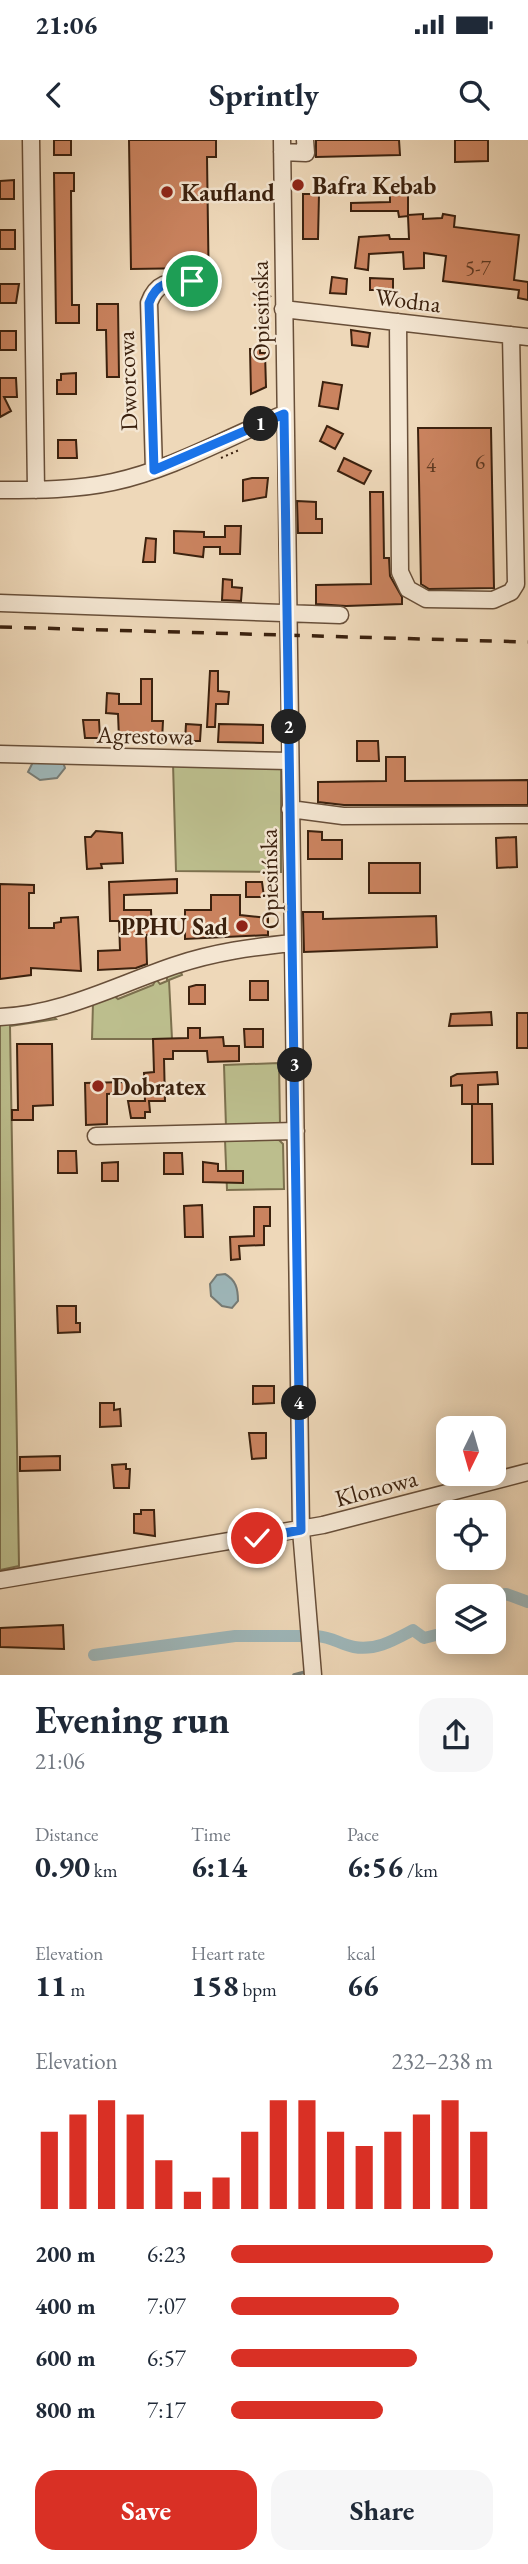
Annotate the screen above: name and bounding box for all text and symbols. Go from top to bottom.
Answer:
text: 21:06 [35,8,97,42]
text: Sprintly [209,74,319,116]
icon: back [35,76,73,114]
icon: search [455,76,493,114]
place label: Bafra Kebab [312,170,436,201]
place label: Kaufland [181,177,276,208]
marker: Bafra Kebab [290,177,306,193]
marker: Kaufland [159,184,175,200]
pin [162,251,222,311]
house number: 5-7 [465,254,492,281]
street label: Opiesińska [244,260,276,362]
icon: arrive [173,262,211,300]
street label: Wodna [373,281,443,319]
street label: Dworcowa [110,330,144,432]
pin: 1 [244,406,278,442]
text: 1 [255,411,266,436]
house number: 6 [475,448,485,475]
house number: 4 [426,451,437,478]
pin: 2 [272,710,306,744]
text: 2 [283,714,294,739]
street label: Agrestowa [95,719,194,751]
street label: Opiesińska [253,828,285,930]
place label: PPHU Sad [120,911,229,942]
marker: PPHU Sad [234,918,250,934]
pin: 3 [278,1048,312,1082]
text: 3 [289,1052,300,1077]
place label: Dobratex [112,1071,206,1102]
marker: Dobratex [90,1078,106,1094]
pin: 4 [282,1386,316,1420]
text: 4 [293,1390,304,1415]
north arrow [436,1416,506,1486]
map controls [436,1416,506,1654]
street label: Klonowa [331,1462,421,1514]
button: locate [436,1500,506,1570]
pin [227,1508,287,1568]
icon: check [238,1519,276,1557]
button: layers [436,1584,506,1654]
text: Evening run [35,1695,230,1744]
button: share [419,1698,493,1772]
text: 21:06 [35,1746,85,1776]
text: Distance [35,1822,98,1847]
text: Time [191,1822,231,1847]
text: Pace [347,1822,379,1847]
text: 0.90 [35,1847,90,1886]
text: 6:14 [191,1847,247,1886]
text: 6:56 [347,1847,403,1886]
text: km [90,1858,118,1883]
text: /km [403,1858,438,1883]
text: Elevation [35,1941,103,1966]
text: Heart rate [191,1941,265,1966]
text: kcal [347,1941,376,1966]
text: 11 [35,1966,67,2005]
text: 158 [191,1966,239,2005]
text: 66 [347,1966,379,2005]
text: m [67,1977,85,2002]
text: bpm [239,1977,277,2002]
text: Elevation [35,2046,118,2076]
text: 232–238 m [392,2046,493,2076]
text: 200 m [35,2239,96,2269]
text: 6:23 [147,2239,186,2269]
text: 400 m [35,2291,96,2321]
text: 7:07 [147,2291,186,2321]
text: 600 m [35,2343,96,2373]
text: 6:57 [147,2343,186,2373]
text: 800 m [35,2395,96,2425]
text: 7:17 [147,2395,186,2425]
button: Save [35,2470,257,2550]
button: Share [271,2470,493,2550]

